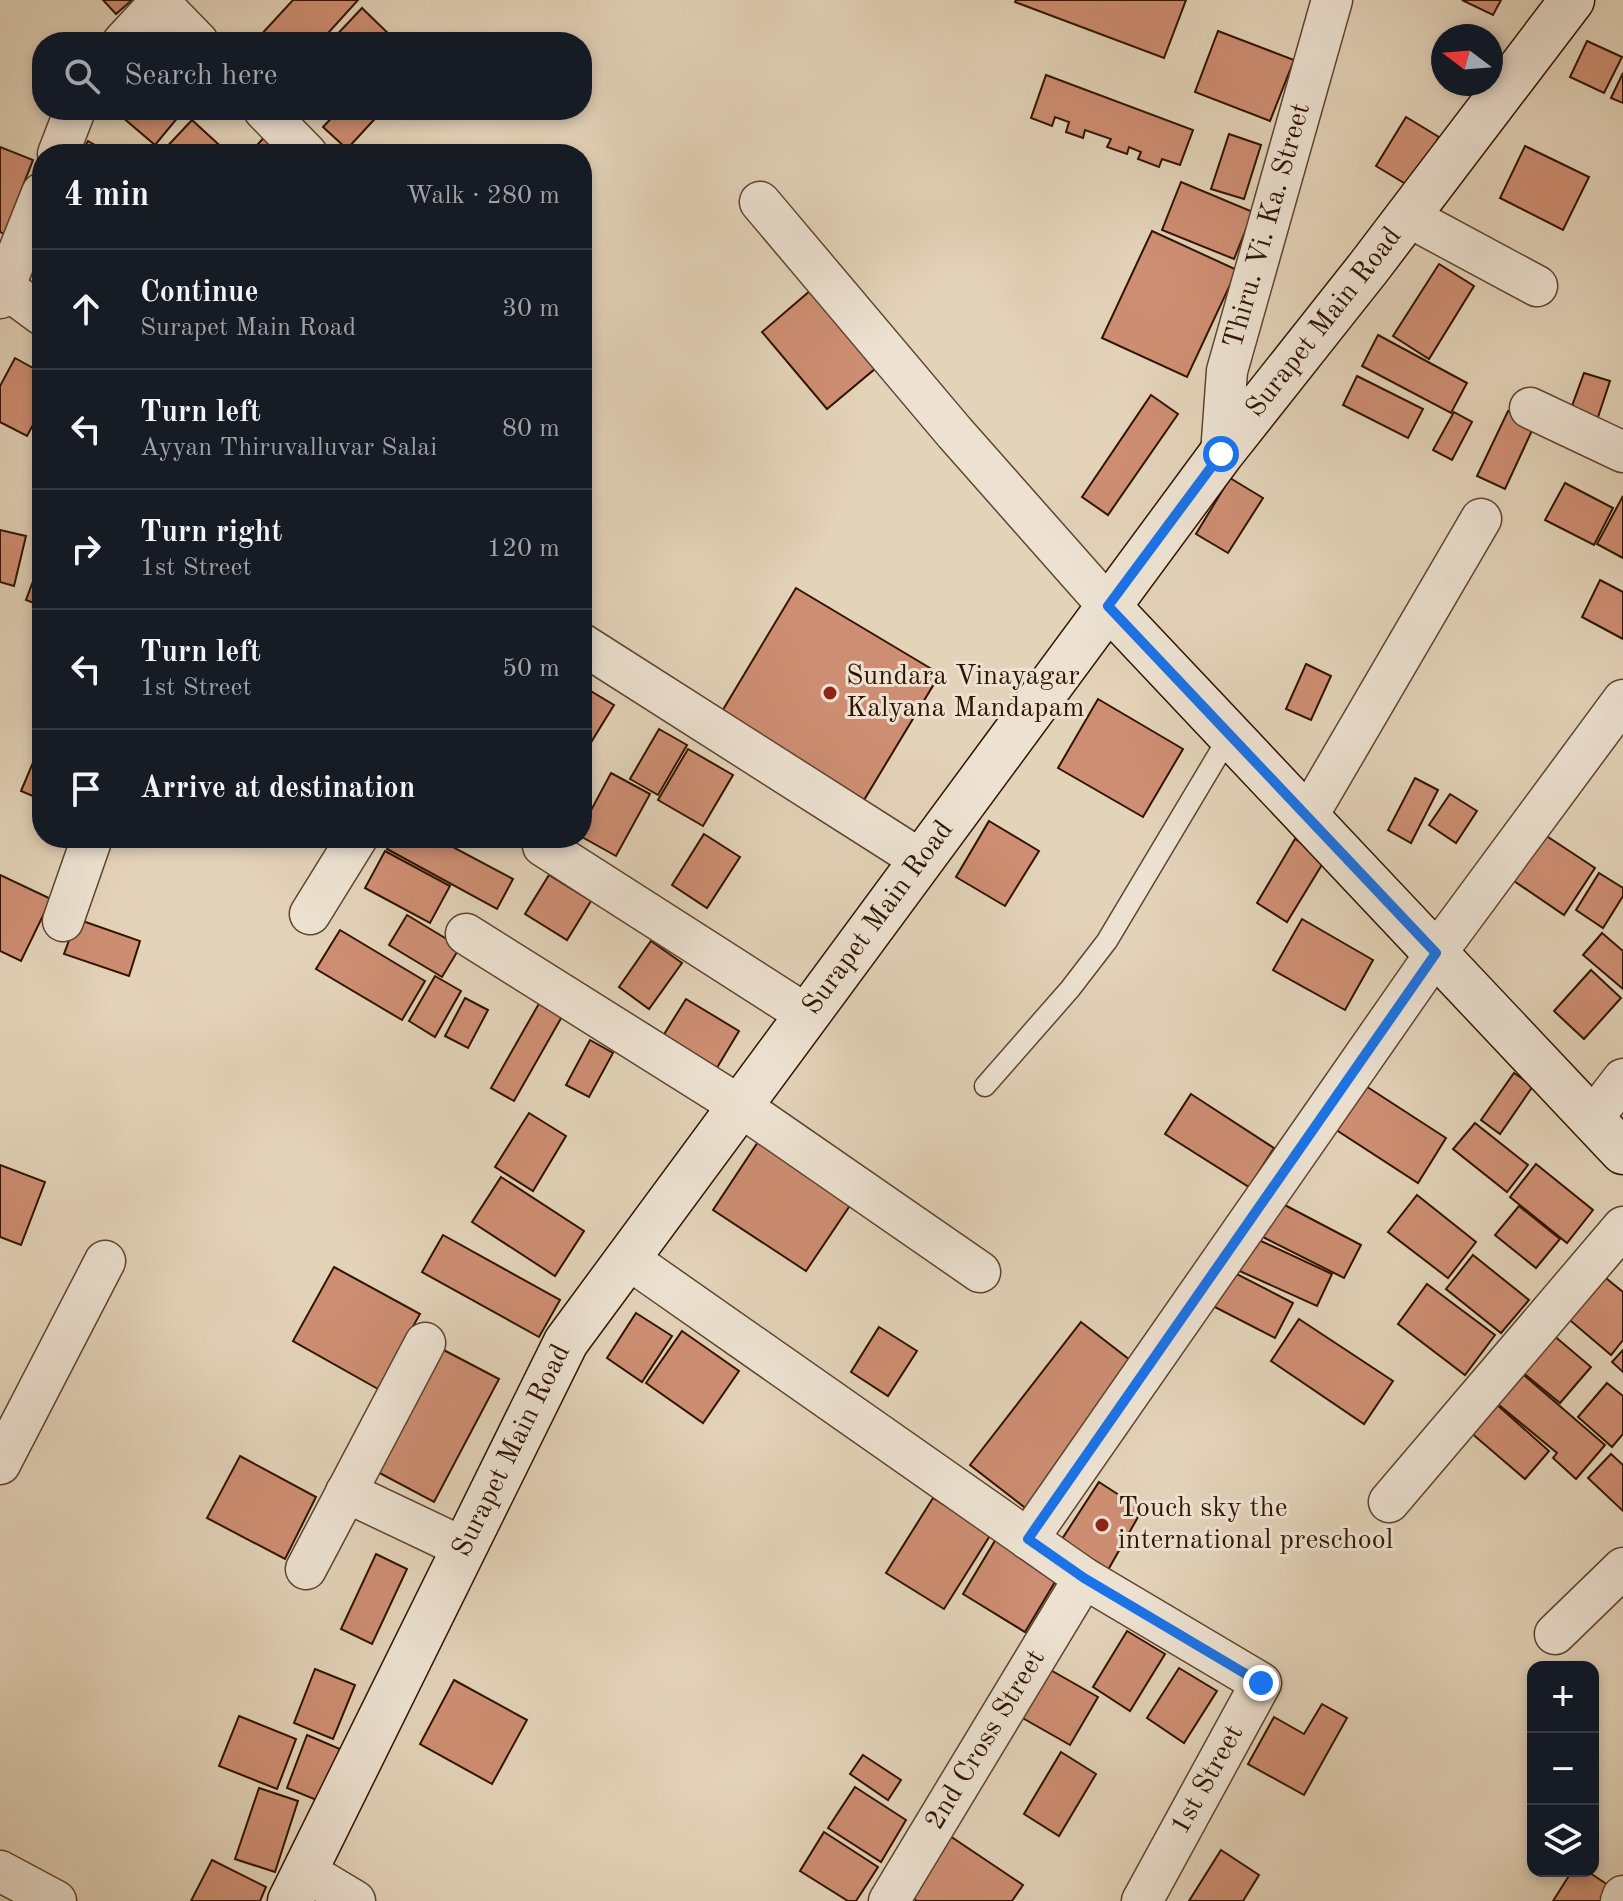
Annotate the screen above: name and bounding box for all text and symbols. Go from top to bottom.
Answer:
north arrow [1431,24,1503,96]
search box [32,32,592,120]
icon: search [60,54,104,98]
text: Search here [124,61,278,91]
street label: Thiru. Vi. Ka. Street [1220,100,1316,352]
text: 4 min [64,179,149,213]
text: Walk · 280 m [406,183,560,209]
street label: Surapet Main Road [1241,223,1407,423]
text: Continue [140,278,259,308]
icon: ahead [64,287,108,331]
text: 30 m [502,296,560,322]
text: Surapet Main Road [140,315,356,341]
text: Turn left [140,398,261,428]
icon: left [64,407,108,451]
text: 80 m [502,416,560,442]
text: Ayyan Thiruvalluvar Salai [140,435,437,461]
route start [1203,436,1239,472]
text: Turn right [140,518,282,548]
icon: right [64,527,108,571]
text: 120 m [487,536,560,562]
text: 1st Street [140,555,252,581]
text: Turn left [140,638,261,668]
icon: left [64,647,108,691]
text: 50 m [502,656,560,682]
place label: Sundara Vinayagar Kalyana Mandapam [846,663,1085,723]
text: 1st Street [140,675,252,701]
marker: Sundara Vinayagar Kalyana Mandapam [821,684,839,702]
icon: arrive [64,767,108,811]
text: Arrive at destination [140,774,415,804]
street label: Surapet Main Road [798,816,959,1020]
street label: Surapet Main Road [448,1340,576,1562]
place label: Touch sky the international preschool [1118,1495,1393,1555]
marker: Touch sky the international preschool [1093,1516,1111,1534]
street label: 2nd Cross Street [921,1645,1051,1835]
map controls [1527,1661,1599,1877]
button: + [1527,1661,1599,1733]
route end [1243,1665,1279,1701]
street label: 1st Street [1167,1721,1249,1839]
button: − [1527,1733,1599,1805]
button: layers [1527,1805,1599,1877]

